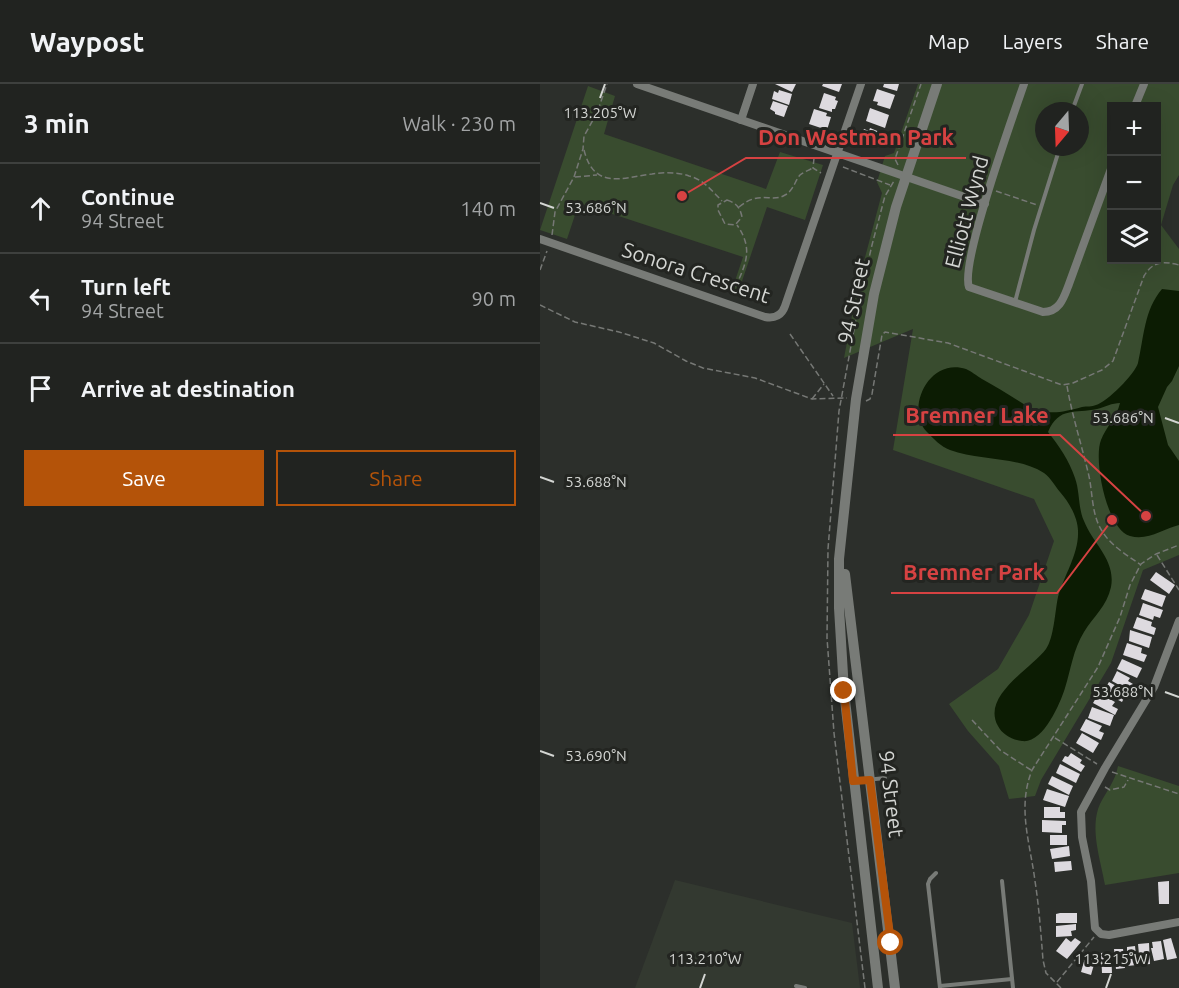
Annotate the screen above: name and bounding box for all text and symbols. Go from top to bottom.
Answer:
text: Waypost [30,26,144,57]
text: Map [928,29,969,53]
text: Layers [1002,29,1063,53]
text: Share [1096,29,1149,53]
north arrow [1035,102,1089,156]
map controls [1107,102,1161,264]
button: + [1107,102,1161,156]
text: 113.205°W [563,104,637,121]
text: 3 min [24,109,90,138]
text: Walk · 230 m [403,112,516,135]
callout: Don Westman Park [746,118,966,158]
text: Don Westman Park [758,124,955,149]
street label: Elliott Wynd [940,153,993,271]
button: − [1107,156,1161,210]
text: Continue [81,184,175,209]
icon: ahead [24,192,57,225]
text: 140 m [460,197,516,220]
text: 53.686°N [565,199,627,216]
text: 94 Street [81,209,164,232]
button: layers [1107,210,1161,264]
street label: Sonora Crescent [619,237,773,307]
street label: 94 Street [832,256,874,346]
text: Turn left [81,274,171,299]
icon: left [24,282,57,315]
text: 90 m [472,287,516,310]
text: 94 Street [81,299,164,322]
icon: arrive [24,372,57,405]
text: Arrive at destination [81,376,295,401]
callout: Bremner Lake [893,395,1060,435]
text: Bremner Lake [905,402,1049,427]
text: 53.686°N [1092,409,1154,426]
button: Save [24,450,264,506]
button: Share [276,450,516,506]
text: 53.688°N [565,473,627,490]
callout: Bremner Park [891,553,1057,593]
text: Bremner Park [903,559,1046,584]
route end [830,677,856,703]
text: 53.688°N [1092,683,1154,700]
text: 53.690°N [565,747,627,764]
street label: 94 Street [875,749,909,839]
route start [877,929,903,955]
text: 113.210°W [668,950,742,967]
text: 113.215°W [1074,950,1148,967]

